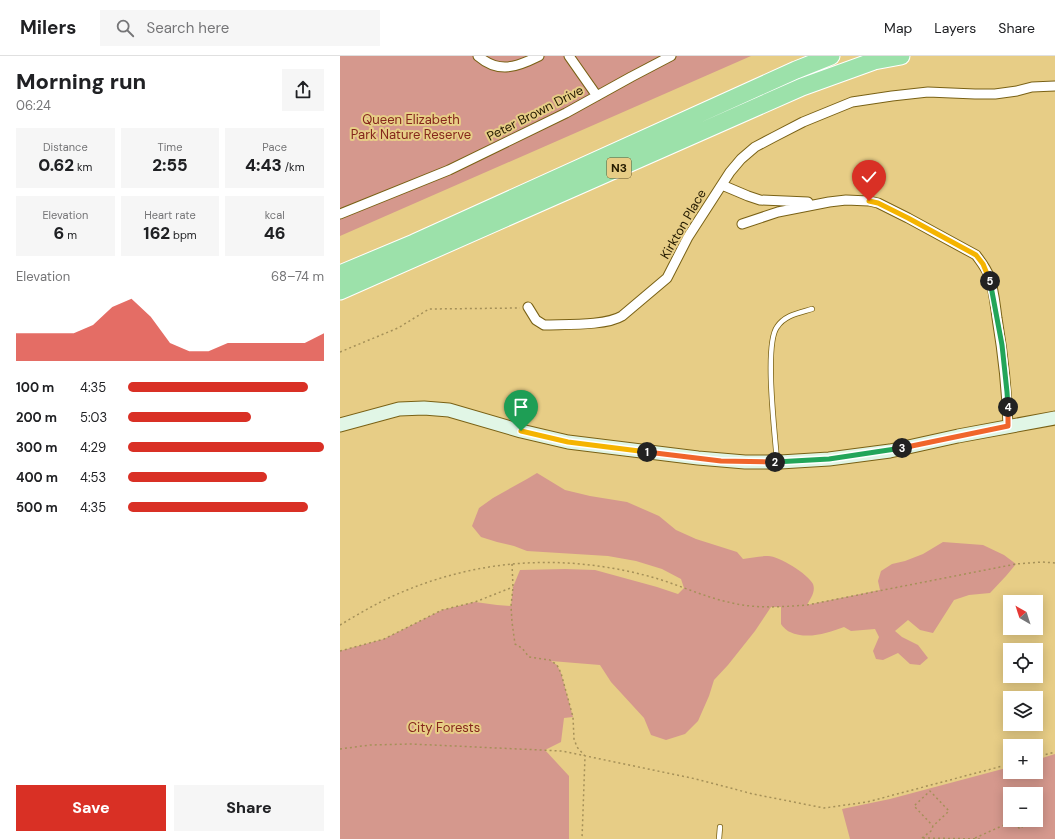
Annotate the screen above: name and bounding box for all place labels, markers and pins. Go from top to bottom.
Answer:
pin [852,160,886,201]
pin: 5 [980,271,1000,291]
pin [504,390,538,431]
pin: 4 [998,397,1018,417]
pin: 3 [892,438,912,458]
pin: 1 [637,442,657,462]
pin: 2 [765,452,785,472]

